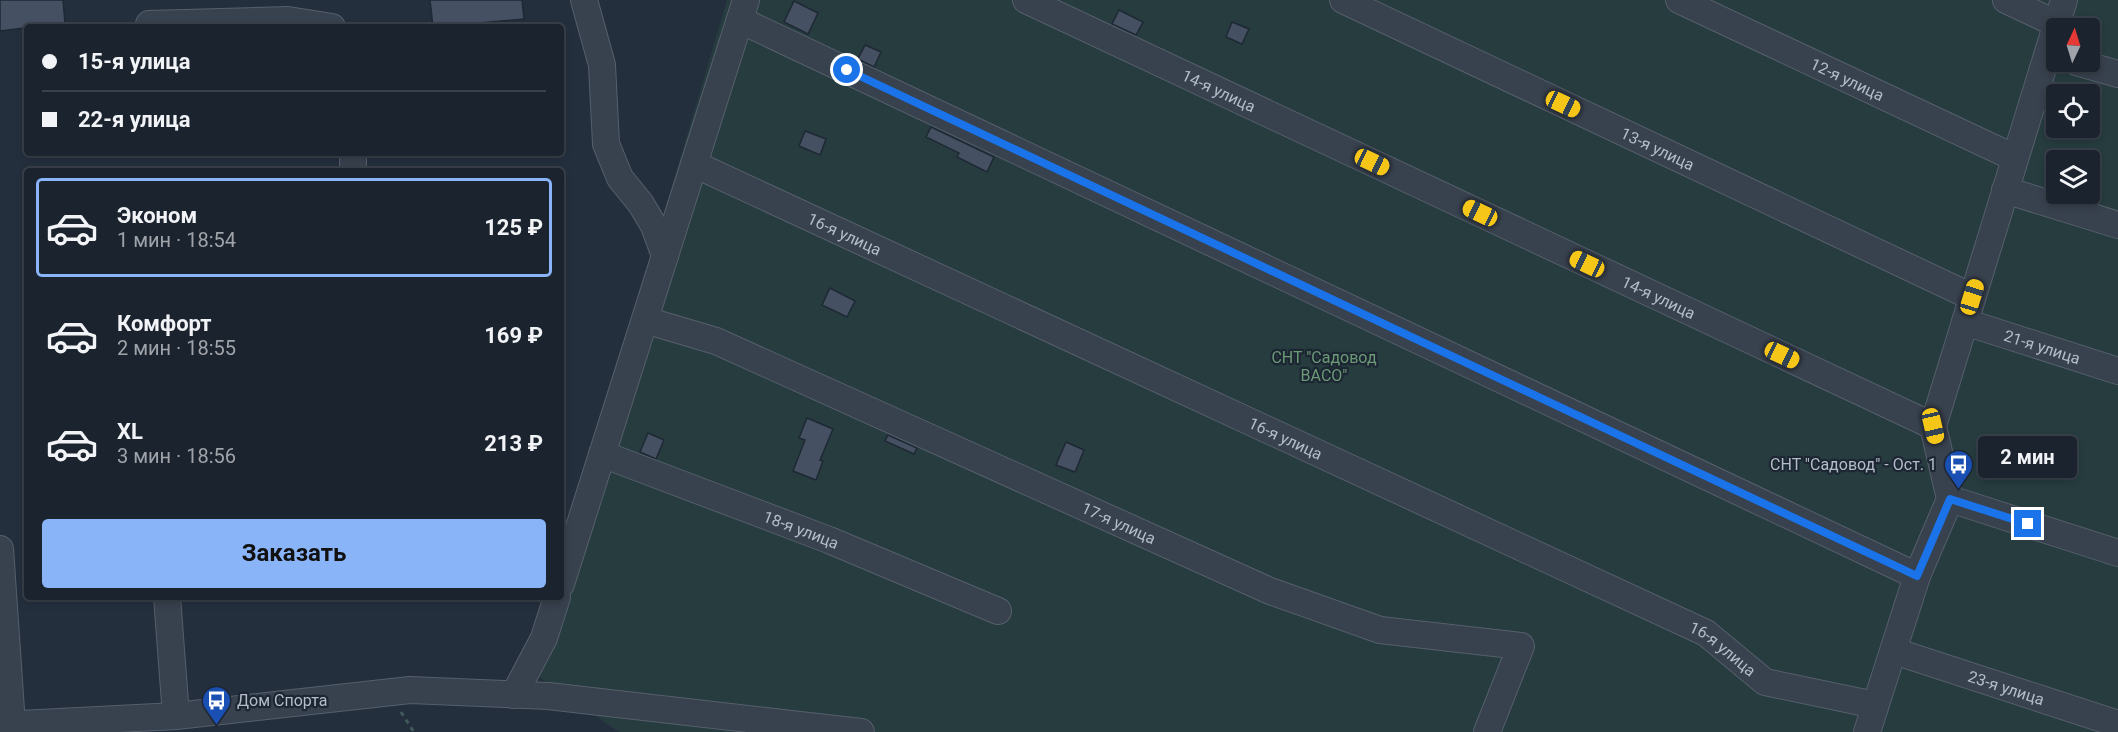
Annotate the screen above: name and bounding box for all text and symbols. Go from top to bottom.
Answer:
north arrow [2046,18,2100,72]
map controls [2046,18,2100,204]
text: 15-я улица [78,49,190,74]
street label: 12-я улица [1807,54,1887,105]
route start [833,56,860,83]
street label: 14-я улица [1179,66,1258,116]
button: locate [2046,84,2100,138]
car [1543,88,1583,120]
text: 22-я улица [78,107,190,132]
street label: 13-я улица [1618,124,1697,175]
car [1352,146,1392,178]
button: layers [2046,150,2100,204]
car [1460,197,1500,229]
icon: car [45,201,99,255]
text: Эконом [117,203,197,228]
street label: 16-я улица [805,209,884,260]
text: 125 ₽ [484,215,543,240]
text: 1 мин · 18:54 [117,228,236,252]
car [1567,248,1607,280]
street label: 14-я улица [1619,272,1698,323]
car [1958,277,1986,317]
icon: car [45,309,99,363]
text: Комфорт [117,311,212,336]
text: 169 ₽ [484,323,543,348]
street label: 21-я улица [2001,326,2083,368]
text: 2 мин · 18:55 [117,336,236,360]
car [1762,339,1802,371]
park label: СНТ "Садовод ВАСО" [1271,348,1377,385]
car [1920,406,1946,446]
street label: 16-я улица [1245,413,1325,464]
icon: car [45,417,99,471]
text: XL [117,419,143,444]
text: 213 ₽ [484,431,543,456]
callout: 2 мин [1978,437,2078,479]
text: 3 мин · 18:56 [117,444,236,468]
text: 2 мин [2000,445,2055,469]
bus stop icon: СНТ "Садовод" - Ост. 1 [1942,448,1974,490]
place label: СНТ "Садовод" - Ост. 1 [1770,455,1937,474]
street label: 17-я улица [1079,498,1159,548]
street label: 18-я улица [761,507,842,553]
route end [2014,510,2041,537]
button: Заказать [42,519,546,588]
street label: 16-я улица [1686,618,1760,680]
street label: 23-я улица [1965,667,2047,709]
bus stop icon: Дом Спорта [200,684,232,726]
place label: Дом Спорта [237,691,327,710]

